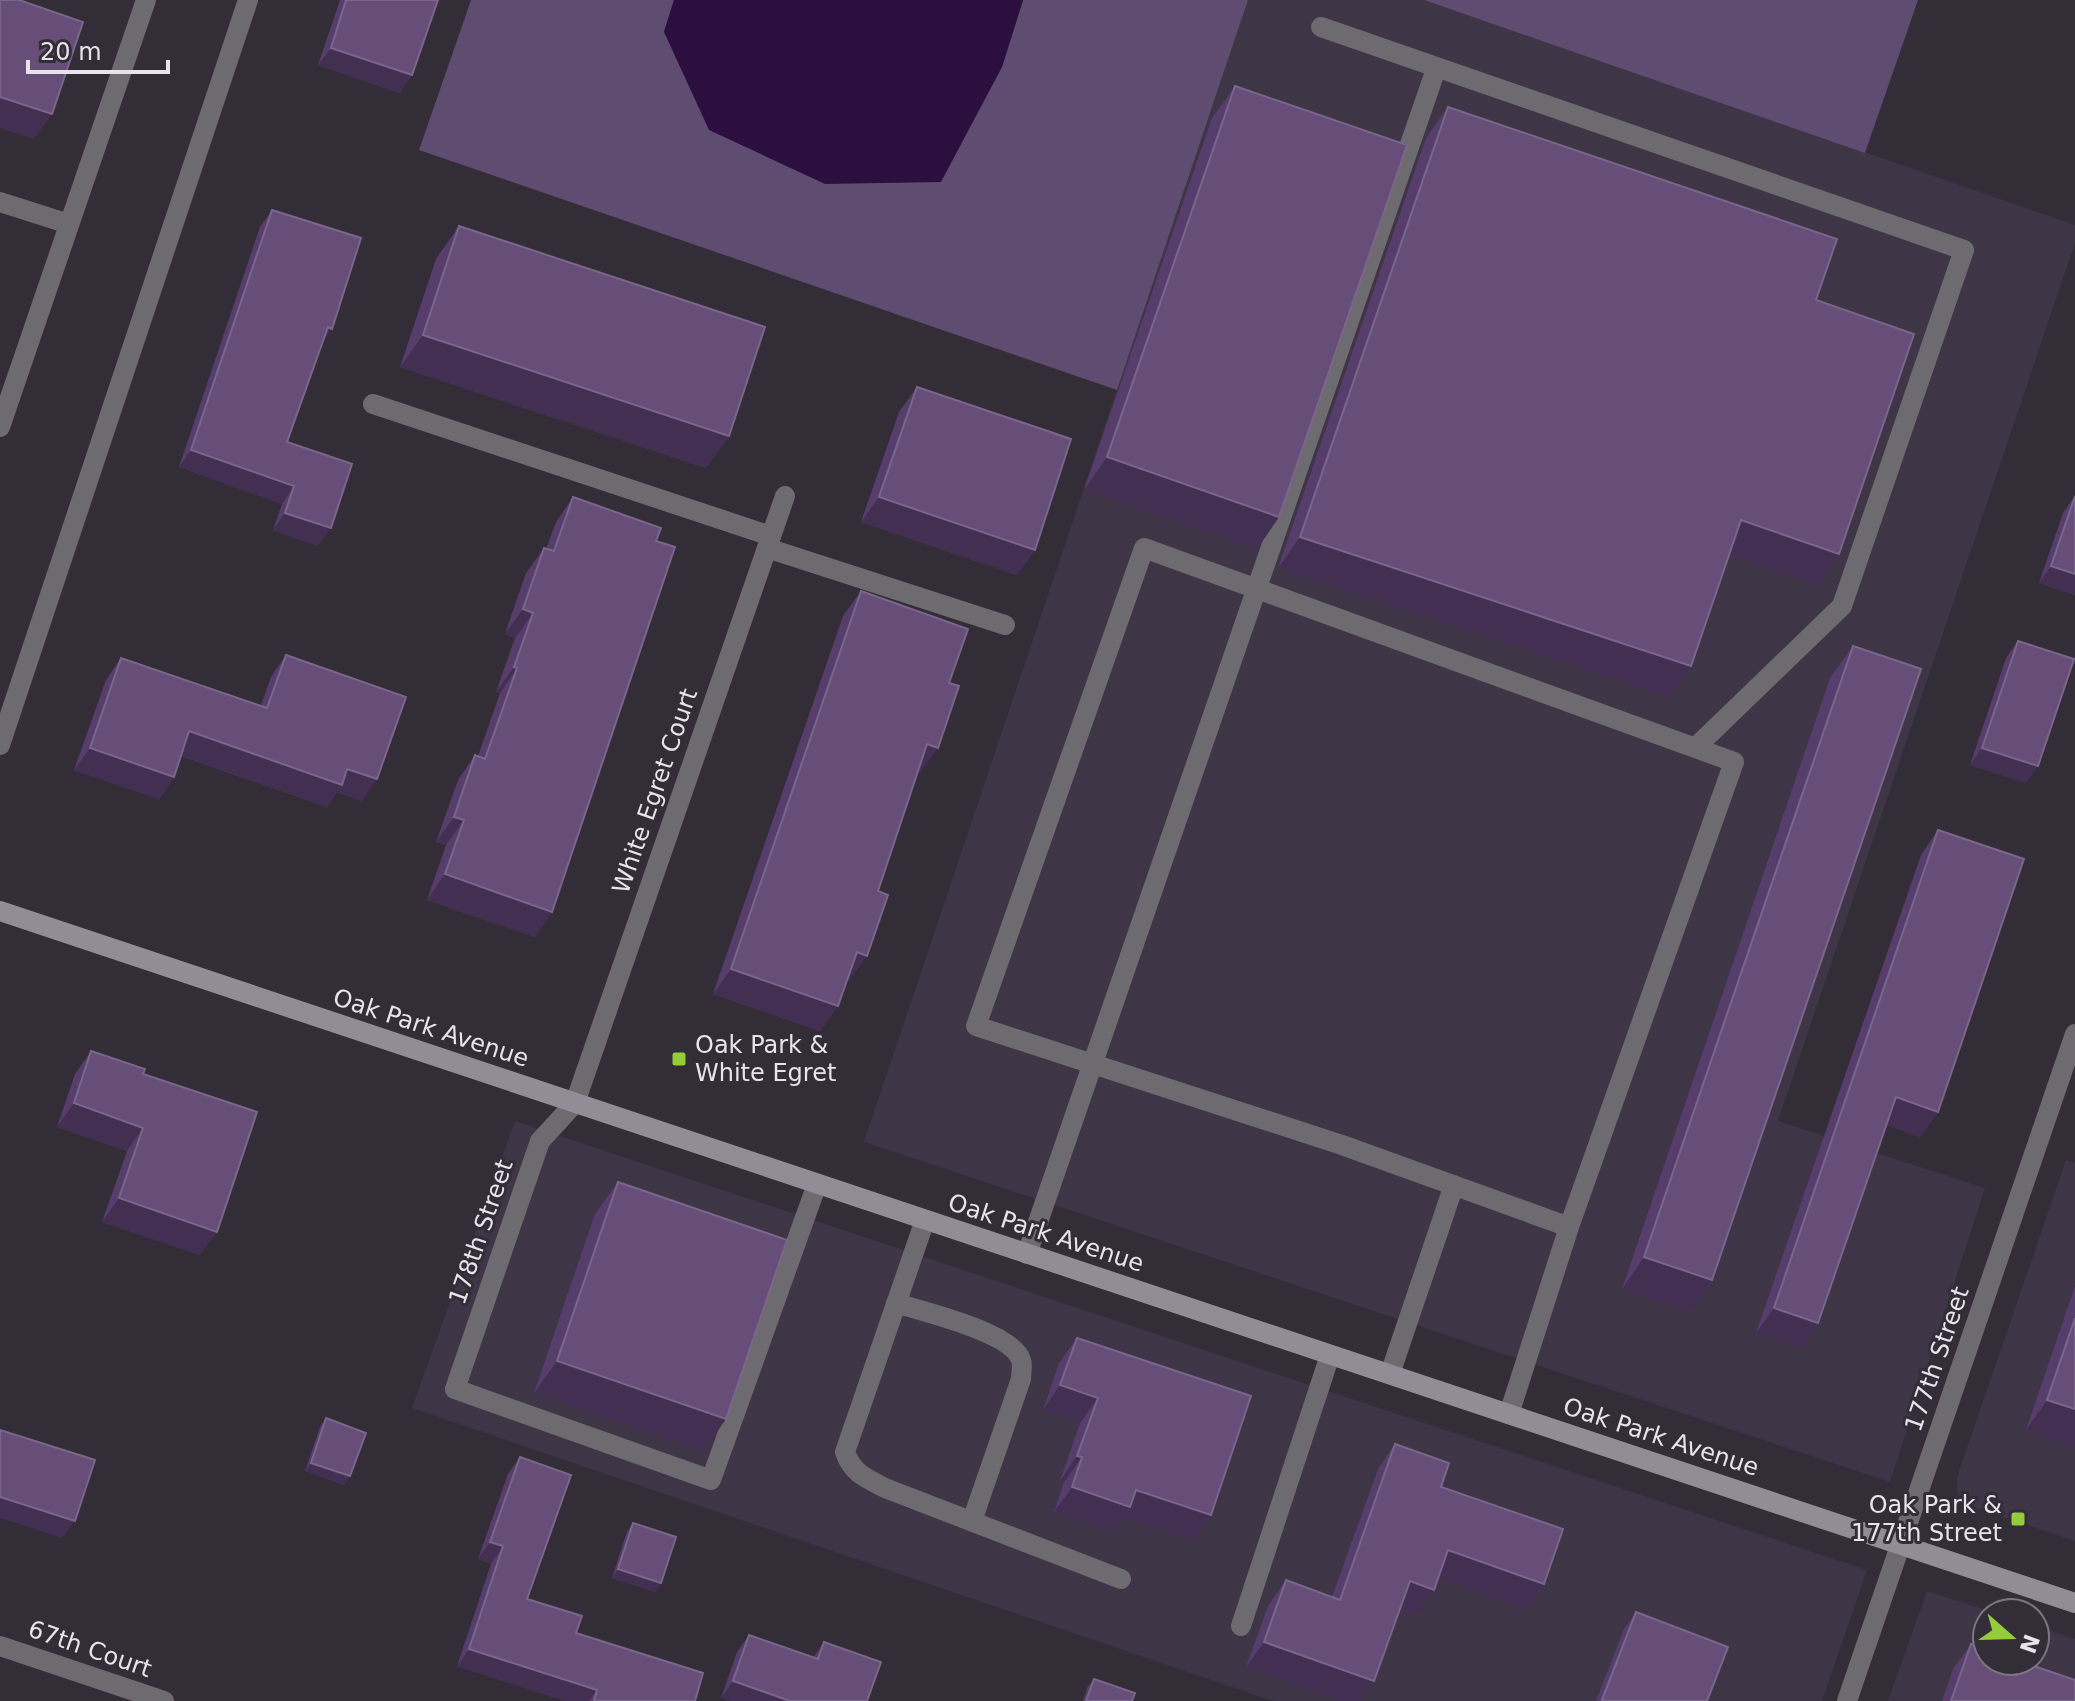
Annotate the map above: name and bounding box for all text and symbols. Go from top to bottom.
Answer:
scale bar [28,24,168,74]
text: 20 m [40,38,102,66]
street label: White Egret Court [607,685,703,897]
street label: Oak Park Avenue [330,983,532,1073]
place label: Oak Park & White Egret [695,1031,836,1087]
marker: Oak Park & White Egret [670,1050,688,1068]
street label: 178th Street [443,1156,519,1308]
street label: Oak Park Avenue [945,1188,1147,1278]
street label: 177th Street [1899,1283,1975,1435]
street label: Oak Park Avenue [1560,1392,1762,1482]
place label: Oak Park & 177th Street [1851,1491,2002,1547]
marker: Oak Park & 177th Street [2009,1510,2027,1528]
north arrow [1971,1597,2051,1677]
street label: 67th Court [25,1615,155,1683]
text: N [2014,1631,2044,1657]

